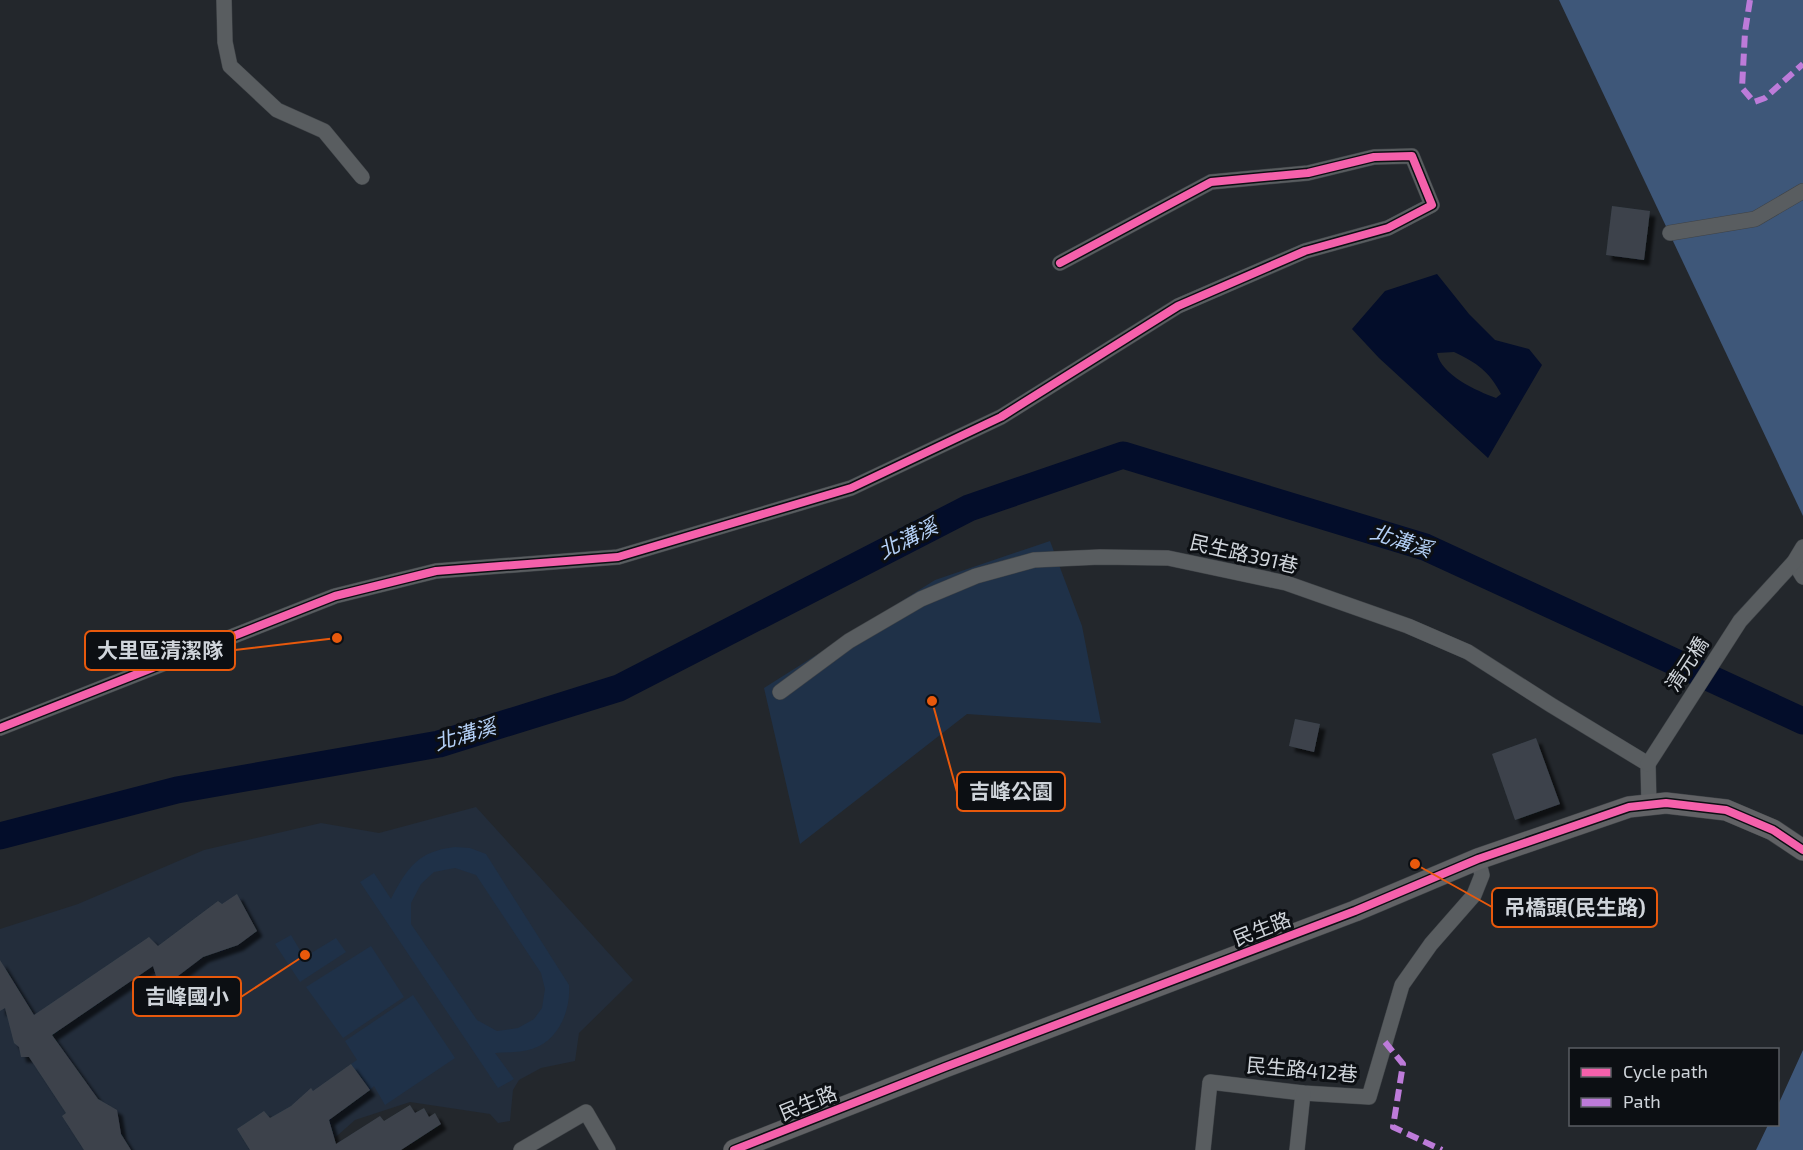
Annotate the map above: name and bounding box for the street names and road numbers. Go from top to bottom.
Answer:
street label: 民生路391巷 [1188,529,1301,577]
street label: 清元橋 [1660,632,1713,695]
street label: 民生路 [1229,906,1294,950]
street label: 民生路412巷 [1246,1052,1359,1086]
street label: 民生路 [775,1080,840,1124]

